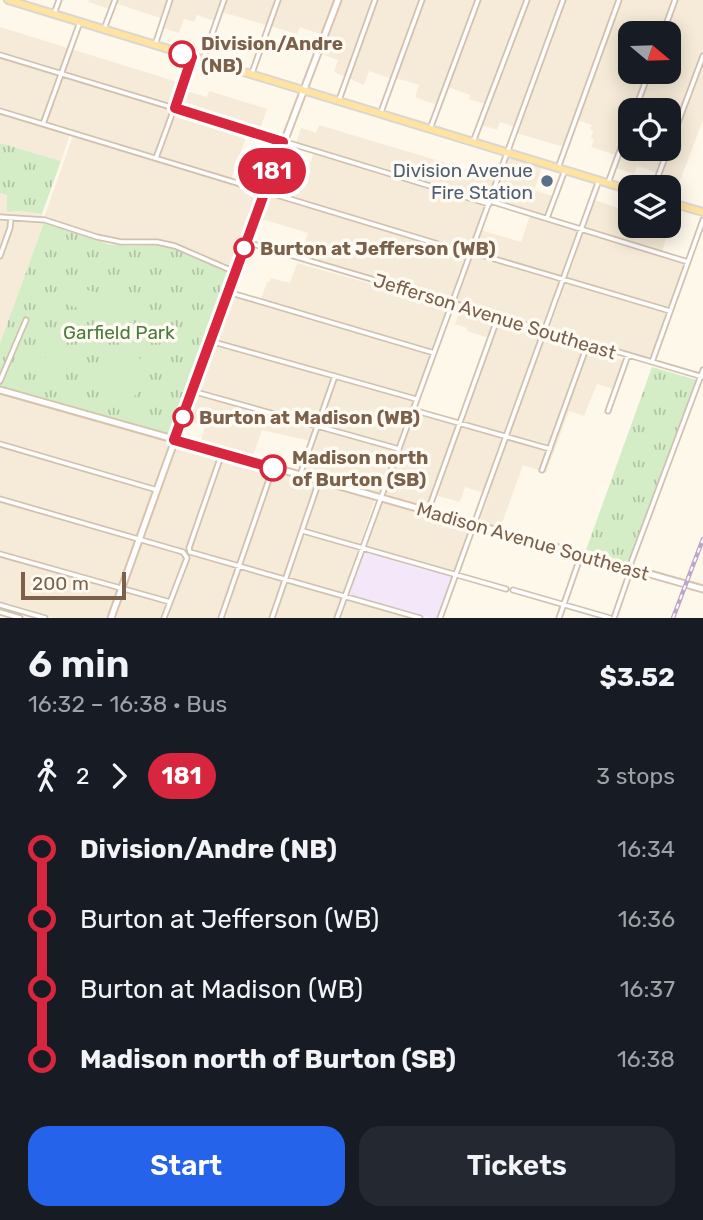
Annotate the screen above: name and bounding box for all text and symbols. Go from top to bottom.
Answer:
north arrow [618,21,681,84]
map controls [618,21,681,238]
place label: Division/Andre (NB) [201,32,343,77]
marker: Division/Andre (NB) [169,41,195,67]
button: locate [618,98,681,161]
line badge: 181 [232,148,312,194]
text: 181 [252,157,292,185]
place label: Division Avenue Fire Station [393,159,533,204]
marker: Division Avenue Fire Station [539,173,555,189]
button: layers [618,175,681,238]
place label: Burton at Jefferson (WB) [260,237,496,260]
marker: Burton at Jefferson (WB) [234,238,254,258]
street label: Jefferson Avenue Southeast [371,269,619,365]
park label: Garfield Park [63,321,175,344]
place label: Burton at Madison (WB) [199,406,420,429]
marker: Burton at Madison (WB) [173,407,193,427]
place label: Madison north of Burton (SB) [292,446,428,491]
marker: Madison north of Burton (SB) [260,455,286,481]
street label: Madison Avenue Southeast [414,497,652,586]
scale bar [21,569,126,601]
text: 200 m [32,572,89,595]
text: 6 min [28,641,130,687]
text: $3.52 [599,662,675,693]
text: 16:32 – 16:38 · Bus [28,690,227,718]
icon: walk [28,757,66,795]
icon: forward [100,757,138,795]
text: 2 [76,762,90,790]
text: 181 [162,762,202,790]
text: 3 stops [596,762,675,790]
text: Division/Andre (NB) [80,834,337,865]
text: 16:34 [617,835,675,863]
text: Burton at Jefferson (WB) [80,904,379,935]
text: 16:36 [618,905,675,933]
text: Burton at Madison (WB) [80,974,363,1005]
text: 16:37 [620,975,675,1003]
text: Madison north of Burton (SB) [80,1044,456,1075]
text: 16:38 [617,1045,675,1073]
button: Start [28,1126,345,1206]
button: Tickets [359,1126,675,1206]

